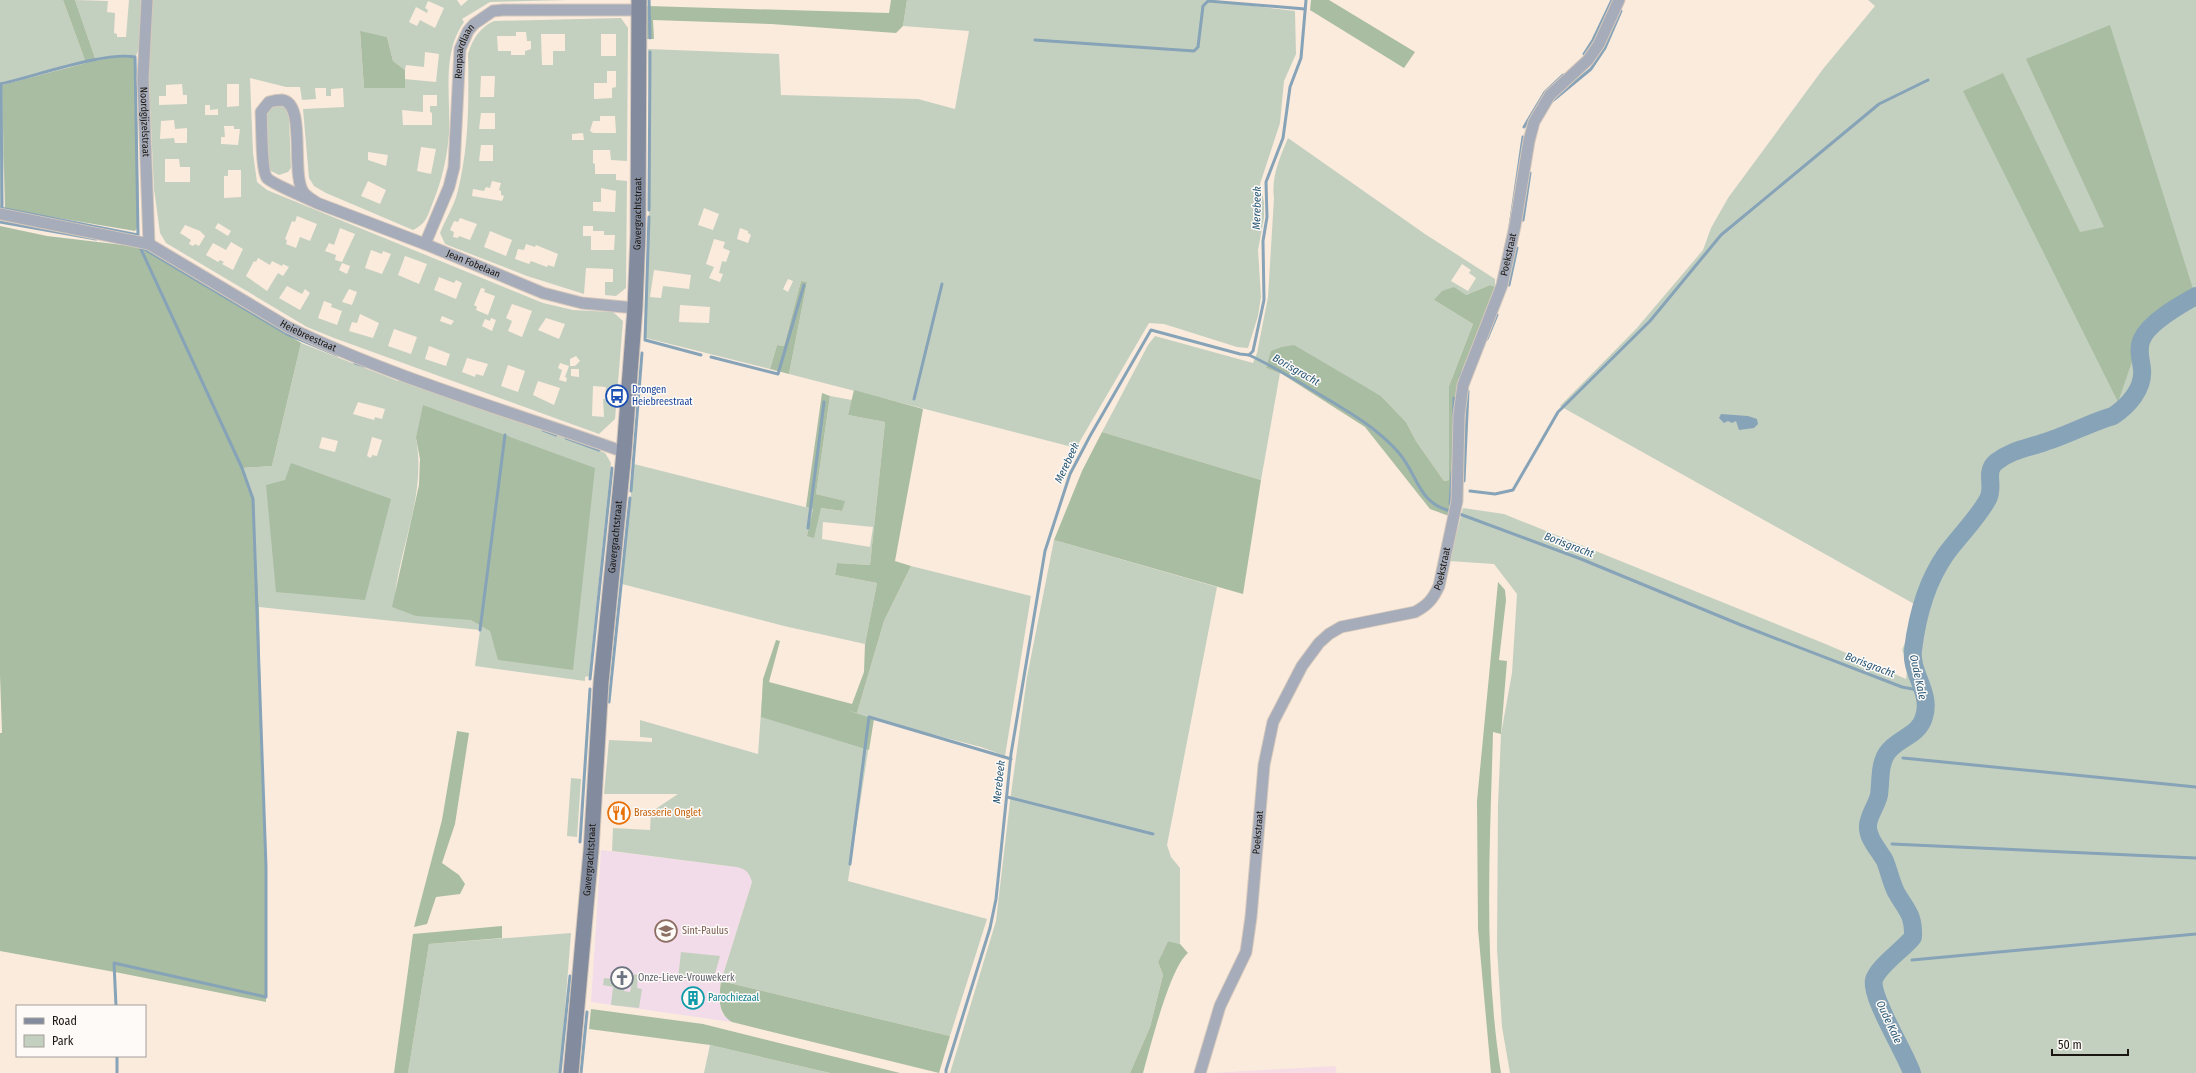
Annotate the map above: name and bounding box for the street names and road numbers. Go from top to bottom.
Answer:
street label: Renpaardlaan [452,22,477,79]
street label: Noordgijzelstraat [137,87,152,158]
street label: Gavergrachtstraat [631,177,644,250]
street label: Poekstraat [1498,231,1519,277]
street label: Jean Fobelaan [445,248,502,281]
street label: Heiebreestraat [278,318,339,355]
street label: Gavergrachtstraat [606,499,625,574]
street label: Poekstraat [1432,546,1453,592]
street label: Poekstraat [1250,810,1266,855]
street label: Gavergrachtstraat [581,823,599,897]

